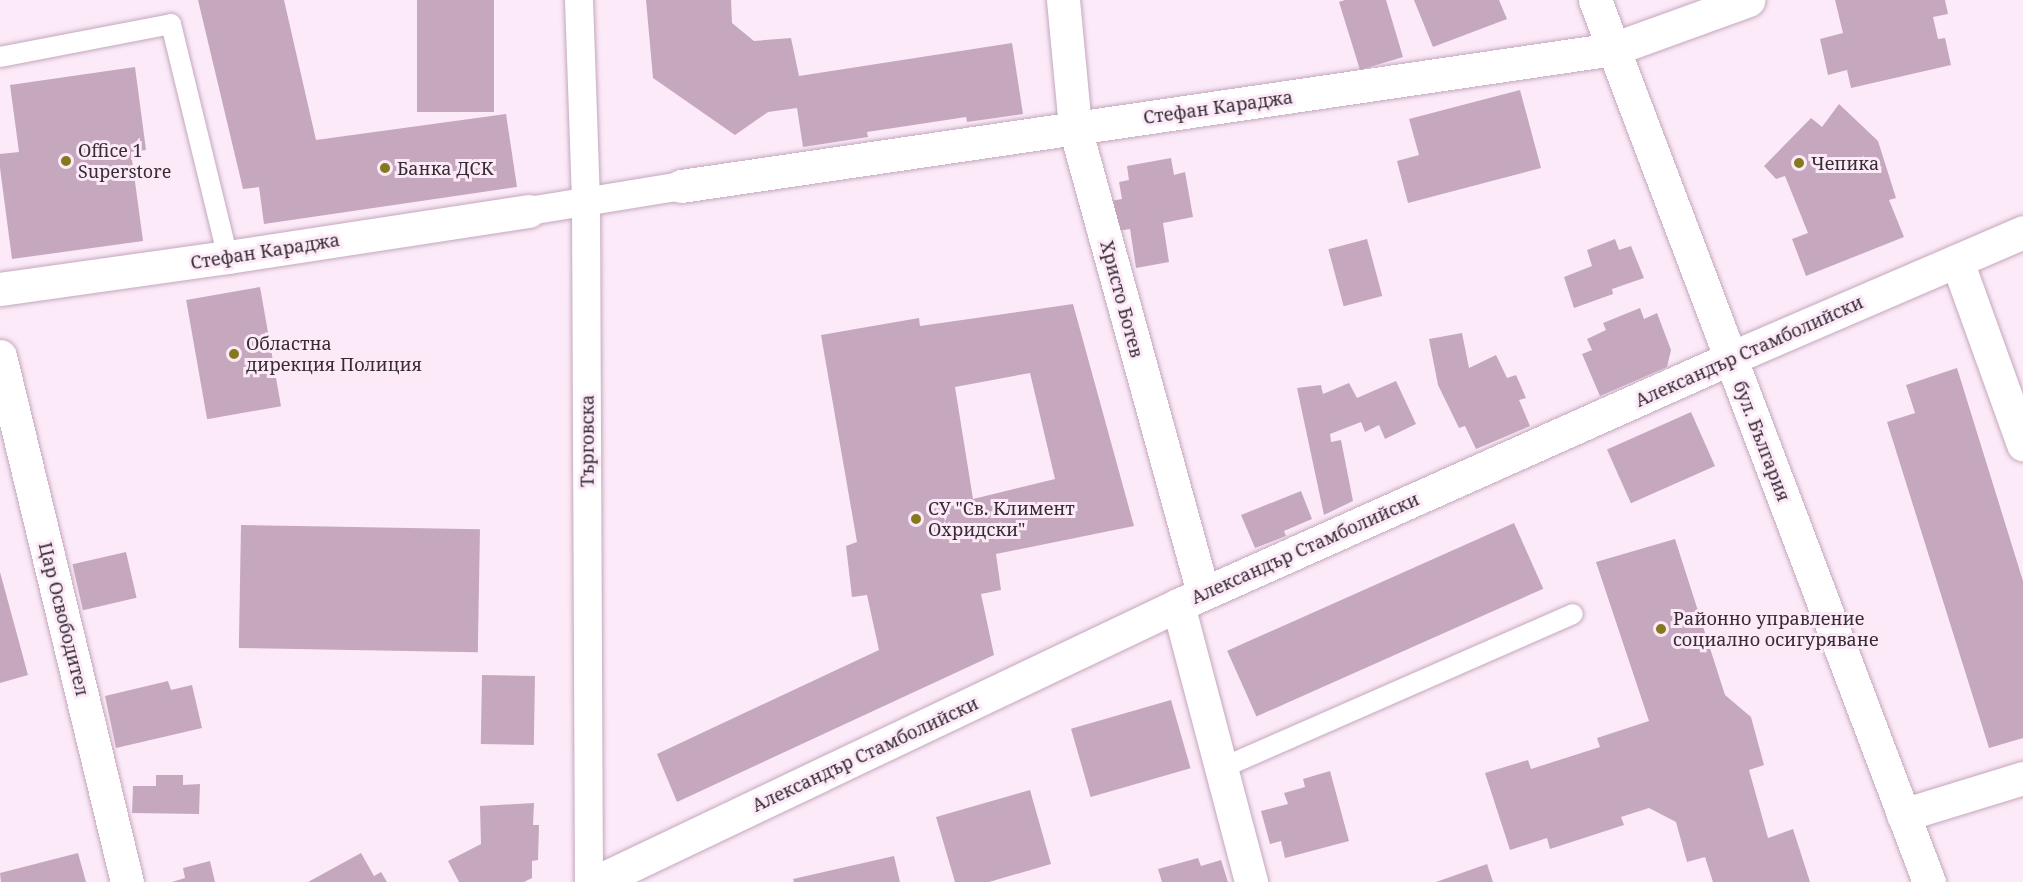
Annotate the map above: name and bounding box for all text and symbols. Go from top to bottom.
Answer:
street label: Стефан Караджа [1142,86,1294,128]
place label: Office 1 Superstore [78,140,171,182]
place label: Чепика [1811,152,1879,174]
marker: Office 1 Superstore [59,154,73,168]
marker: Чепика [1792,156,1806,170]
place label: Банка ДСК [397,157,493,179]
marker: Банка ДСК [378,161,392,175]
street label: Стефан Караджа [189,229,341,273]
street label: Христо Ботев [1096,238,1148,360]
street label: Александър Стамболийски [1632,291,1866,411]
place label: Областна дирекция Полиция [246,333,422,376]
marker: Областна дирекция Полиция [227,347,241,361]
street label: бул. България [1729,378,1795,504]
street label: Търговска [576,395,598,487]
street label: Александър Стамболийски [1188,488,1422,608]
place label: СУ "Св. Климент Охридски" [928,498,1075,540]
marker: СУ "Св. Климент Охридски" [909,512,923,526]
street label: Цар Освободител [34,540,94,698]
place label: Районно управление социално осигуряване [1673,608,1879,650]
marker: Районно управление социално осигуряване [1654,622,1668,636]
street label: Александър Стамболийски [748,692,982,816]

